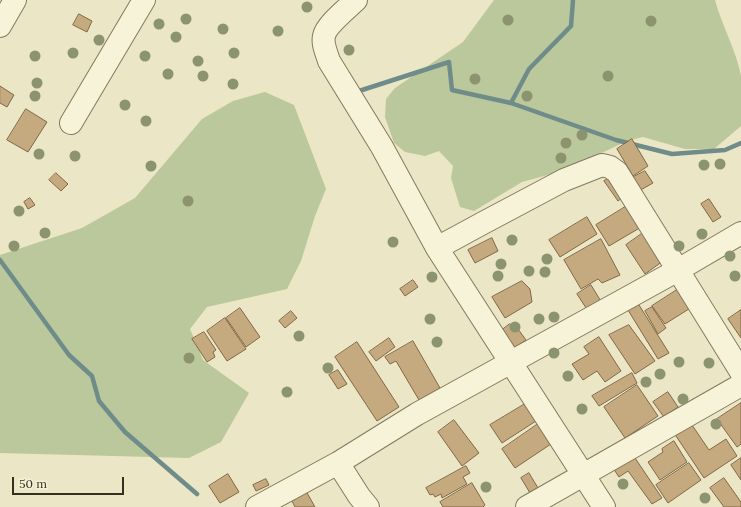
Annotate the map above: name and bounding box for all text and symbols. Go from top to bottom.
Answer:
scale bar [14,469,126,495]
text: 50 m [19,476,47,491]

